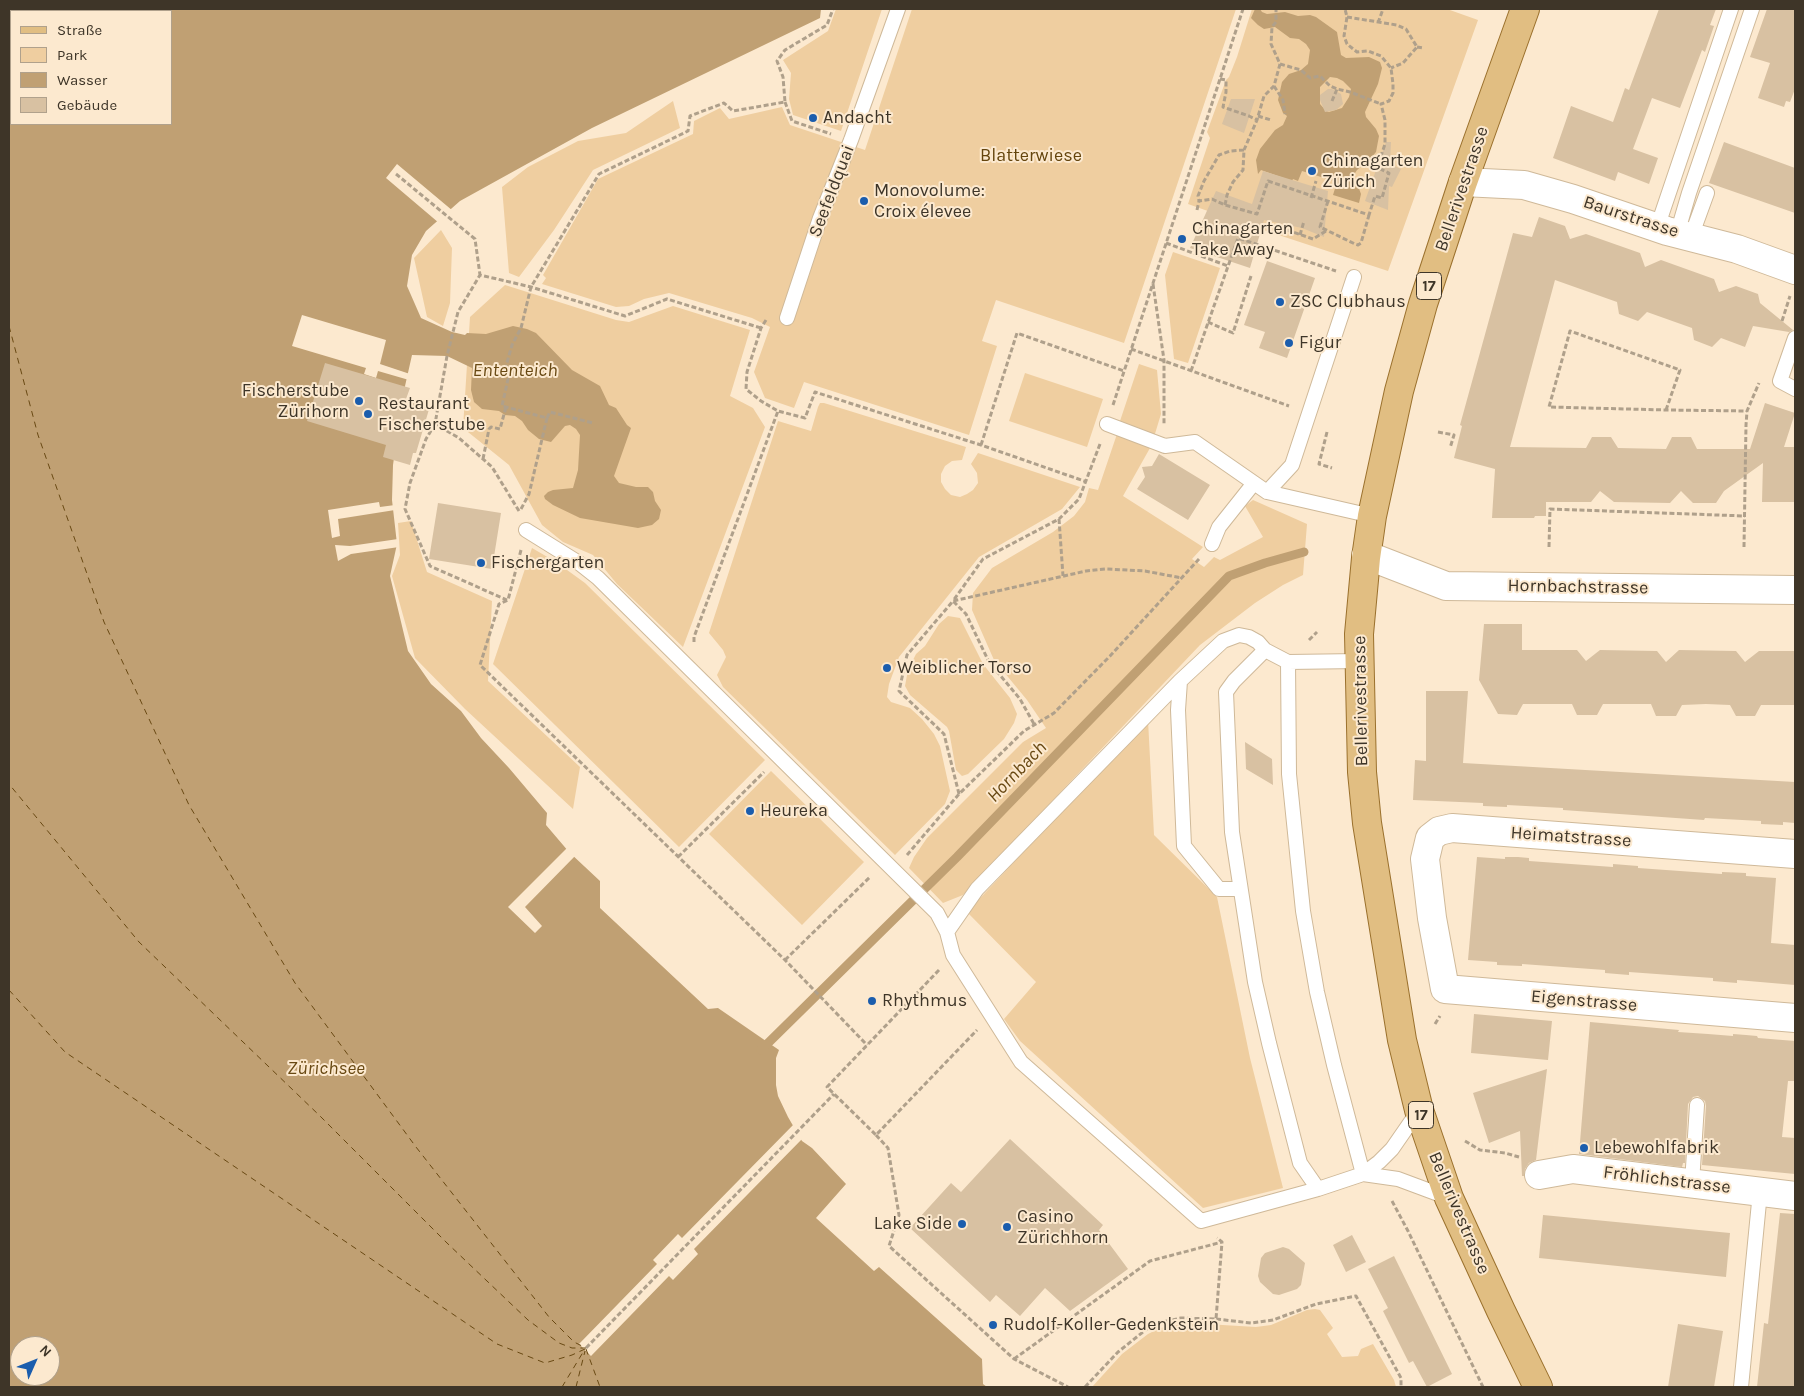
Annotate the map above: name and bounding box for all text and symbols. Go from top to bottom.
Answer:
legend [10,10,172,125]
text: Straße [57,21,102,39]
text: Park [57,46,87,64]
text: Wasser [57,71,107,89]
text: Gebäude [57,96,117,114]
place label: Andacht [823,107,892,129]
marker: Andacht [807,112,819,124]
street label: Bellerivestrasse [1431,124,1493,254]
street label: Seefeldquai [805,142,859,240]
park label: Blatterwiese [980,145,1082,167]
place label: Chinagarten Zürich [1322,150,1423,192]
marker: Chinagarten Zürich [1306,165,1318,177]
place label: Monovolume: Croix élevee [874,180,985,222]
street label: Baurstrasse [1580,191,1682,243]
marker: Monovolume: Croix élevee [858,195,870,207]
place label: Chinagarten Take Away [1192,218,1293,260]
marker: Chinagarten Take Away [1176,233,1188,245]
road number: 17 [1416,272,1442,300]
place label: ZSC Clubhaus [1290,291,1406,313]
marker: ZSC Clubhaus [1274,296,1286,308]
place label: Figur [1299,332,1341,354]
marker: Figur [1283,337,1295,349]
water label: Ententeich [473,360,557,382]
place label: Fischerstube Zürihorn [242,380,349,422]
place label: Restaurant Fischerstube [378,393,485,436]
marker: Fischerstube Zürihorn [353,395,365,407]
marker: Restaurant Fischerstube [362,408,374,420]
place label: Fischergarten [491,552,604,574]
marker: Fischergarten [475,557,487,569]
street label: Hornbachstrasse [1507,575,1649,599]
street label: Bellerivestrasse [1349,635,1373,767]
place label: Weiblicher Torso [897,657,1032,679]
marker: Weiblicher Torso [881,662,893,674]
water label: Hornbach [982,737,1052,807]
place label: Heureka [760,800,828,822]
marker: Heureka [744,805,756,817]
street label: Heimatstrasse [1510,822,1632,852]
street label: Eigenstrasse [1530,986,1638,1016]
place label: Rhythmus [882,990,967,1012]
marker: Rhythmus [866,995,878,1007]
water label: Zürichsee [287,1058,365,1080]
road number: 17 [1408,1102,1434,1128]
place label: Lebewohlfabrik [1594,1137,1719,1159]
marker: Lebewohlfabrik [1578,1142,1590,1154]
street label: Bellerivestrasse [1424,1149,1494,1277]
street label: Fröhlichstrasse [1602,1161,1732,1199]
place label: Casino Zürichhorn [1017,1206,1109,1248]
place label: Lake Side [874,1213,952,1235]
marker: Lake Side [956,1218,968,1230]
marker: Casino Zürichhorn [1001,1221,1013,1233]
place label: Rudolf-Koller-Gedenkstein [1003,1314,1219,1336]
marker: Rudolf-Koller-Gedenkstein [987,1319,999,1331]
north arrow [10,1336,60,1386]
text: N [36,1341,55,1360]

